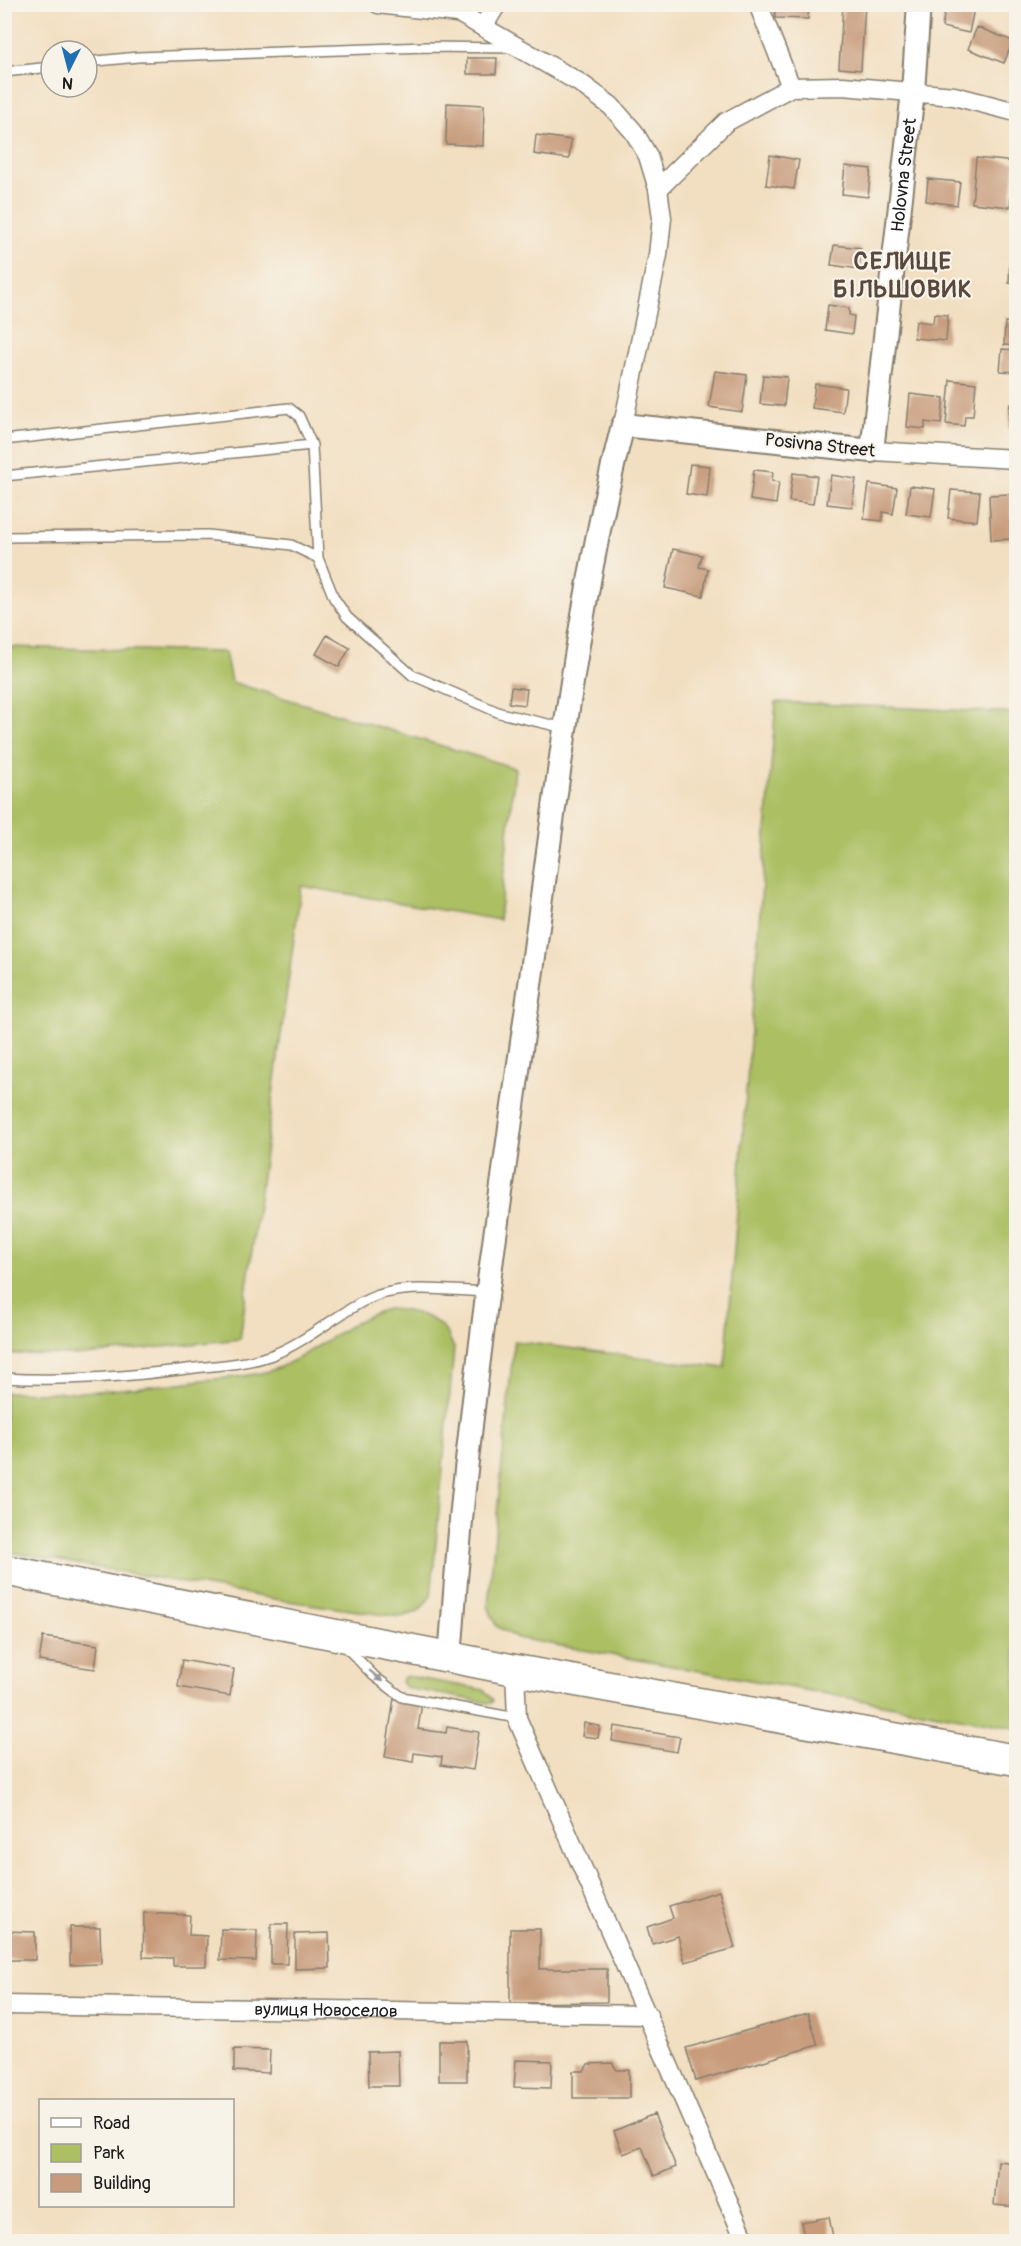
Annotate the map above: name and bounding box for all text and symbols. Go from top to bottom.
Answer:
north arrow [39,39,99,99]
text: N [61,72,74,93]
street label: Holovna Street [886,116,922,233]
district label: СЕЛИЩЕ БІЛЬШОВИК [833,247,973,304]
street label: Posivna Street [764,428,877,463]
one-way arrow [368,1670,384,1683]
street label: вулиця Новоселов [254,1998,398,2023]
legend [39,2099,234,2207]
text: Road [93,2112,130,2135]
text: Park [93,2142,125,2165]
text: Building [93,2172,151,2195]

